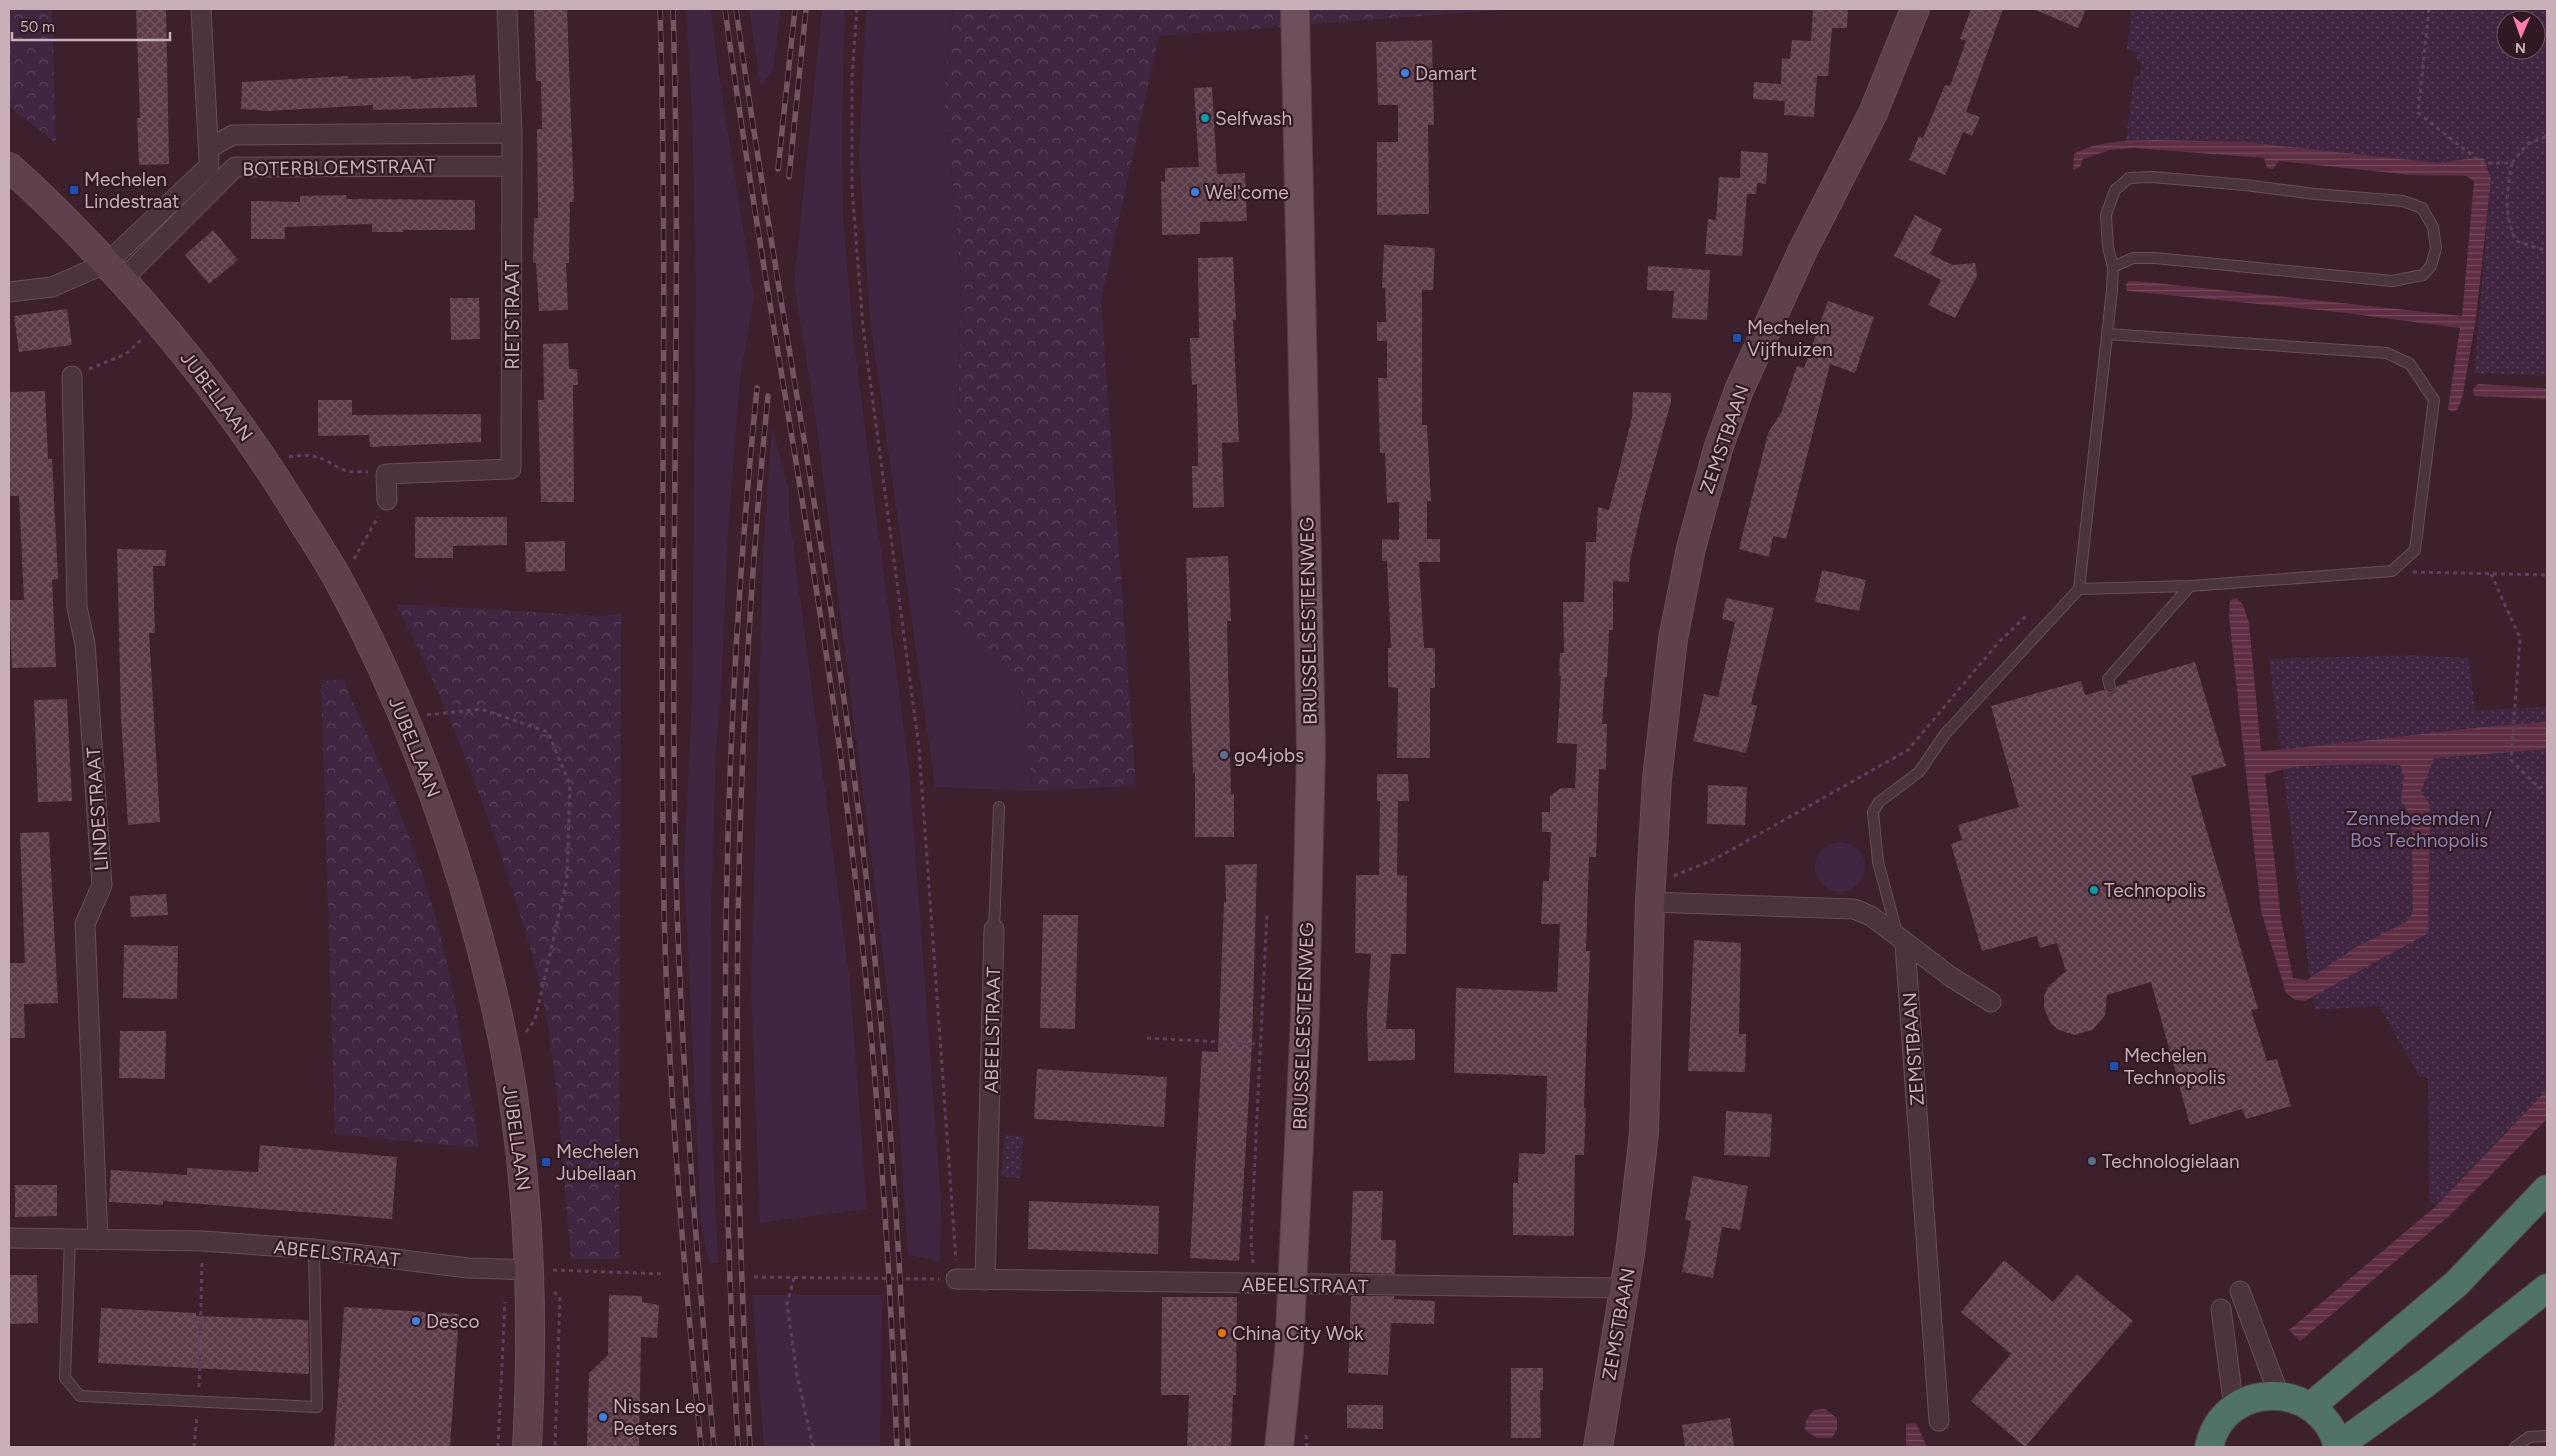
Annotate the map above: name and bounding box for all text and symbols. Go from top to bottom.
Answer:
scale bar [12,10,170,42]
north arrow [2496,10,2546,60]
text: 50 m [20,18,55,36]
text: N [2515,39,2526,56]
place label: Damart [1415,62,1477,85]
marker: Damart [1399,67,1411,79]
place label: Selfwash [1215,107,1292,130]
marker: Selfwash [1199,112,1211,124]
street label: BOTERBLOEMSTRAAT [242,154,436,181]
place label: Mechelen Lindestraat [84,168,179,213]
place label: Wel'come [1205,181,1289,204]
marker: Mechelen Lindestraat [68,184,80,196]
marker: Wel'come [1189,186,1201,198]
street label: RIETSTRAAT [501,260,524,369]
place label: Mechelen Vijfhuizen [1747,316,1833,361]
marker: Mechelen Vijfhuizen [1731,332,1743,344]
street label: JUBELLAAN [175,347,258,446]
street label: ZEMSTBAAN [1695,382,1754,497]
street label: BRUSSELSESTEENWEG [1295,517,1322,725]
street label: JUBELLAAN [384,694,445,801]
place label: go4jobs [1234,744,1304,767]
street label: LINDESTRAAT [82,746,113,872]
marker: go4jobs [1218,749,1230,761]
park label: Zennebeemden / Bos Technopolis [2346,807,2493,852]
place label: Technopolis [2104,879,2206,902]
marker: Technopolis [2088,884,2100,896]
street label: BRUSSELSESTEENWEG [1288,922,1319,1130]
street label: ABEELSTRAAT [980,966,1005,1094]
street label: ZEMSTBAAN [1898,991,1929,1106]
place label: Mechelen Technopolis [2124,1044,2226,1089]
marker: Mechelen Technopolis [2108,1060,2120,1072]
street label: JUBELLAAN [498,1084,535,1192]
place label: Mechelen Jubellaan [556,1140,639,1185]
place label: Technologielaan [2102,1150,2240,1173]
marker: Technologielaan [2086,1155,2098,1167]
marker: Mechelen Jubellaan [540,1156,552,1168]
street label: ABEELSTRAAT [273,1235,402,1272]
street label: ZEMSTBAAN [1597,1266,1640,1382]
street label: ABEELSTRAAT [1241,1273,1369,1298]
place label: Desco [426,1310,480,1333]
marker: Desco [410,1315,422,1327]
place label: China City Wok [1232,1322,1364,1345]
marker: China City Wok [1216,1327,1228,1339]
place label: Nissan Leo Peeters [613,1395,706,1440]
marker: Nissan Leo Peeters [597,1411,609,1423]

